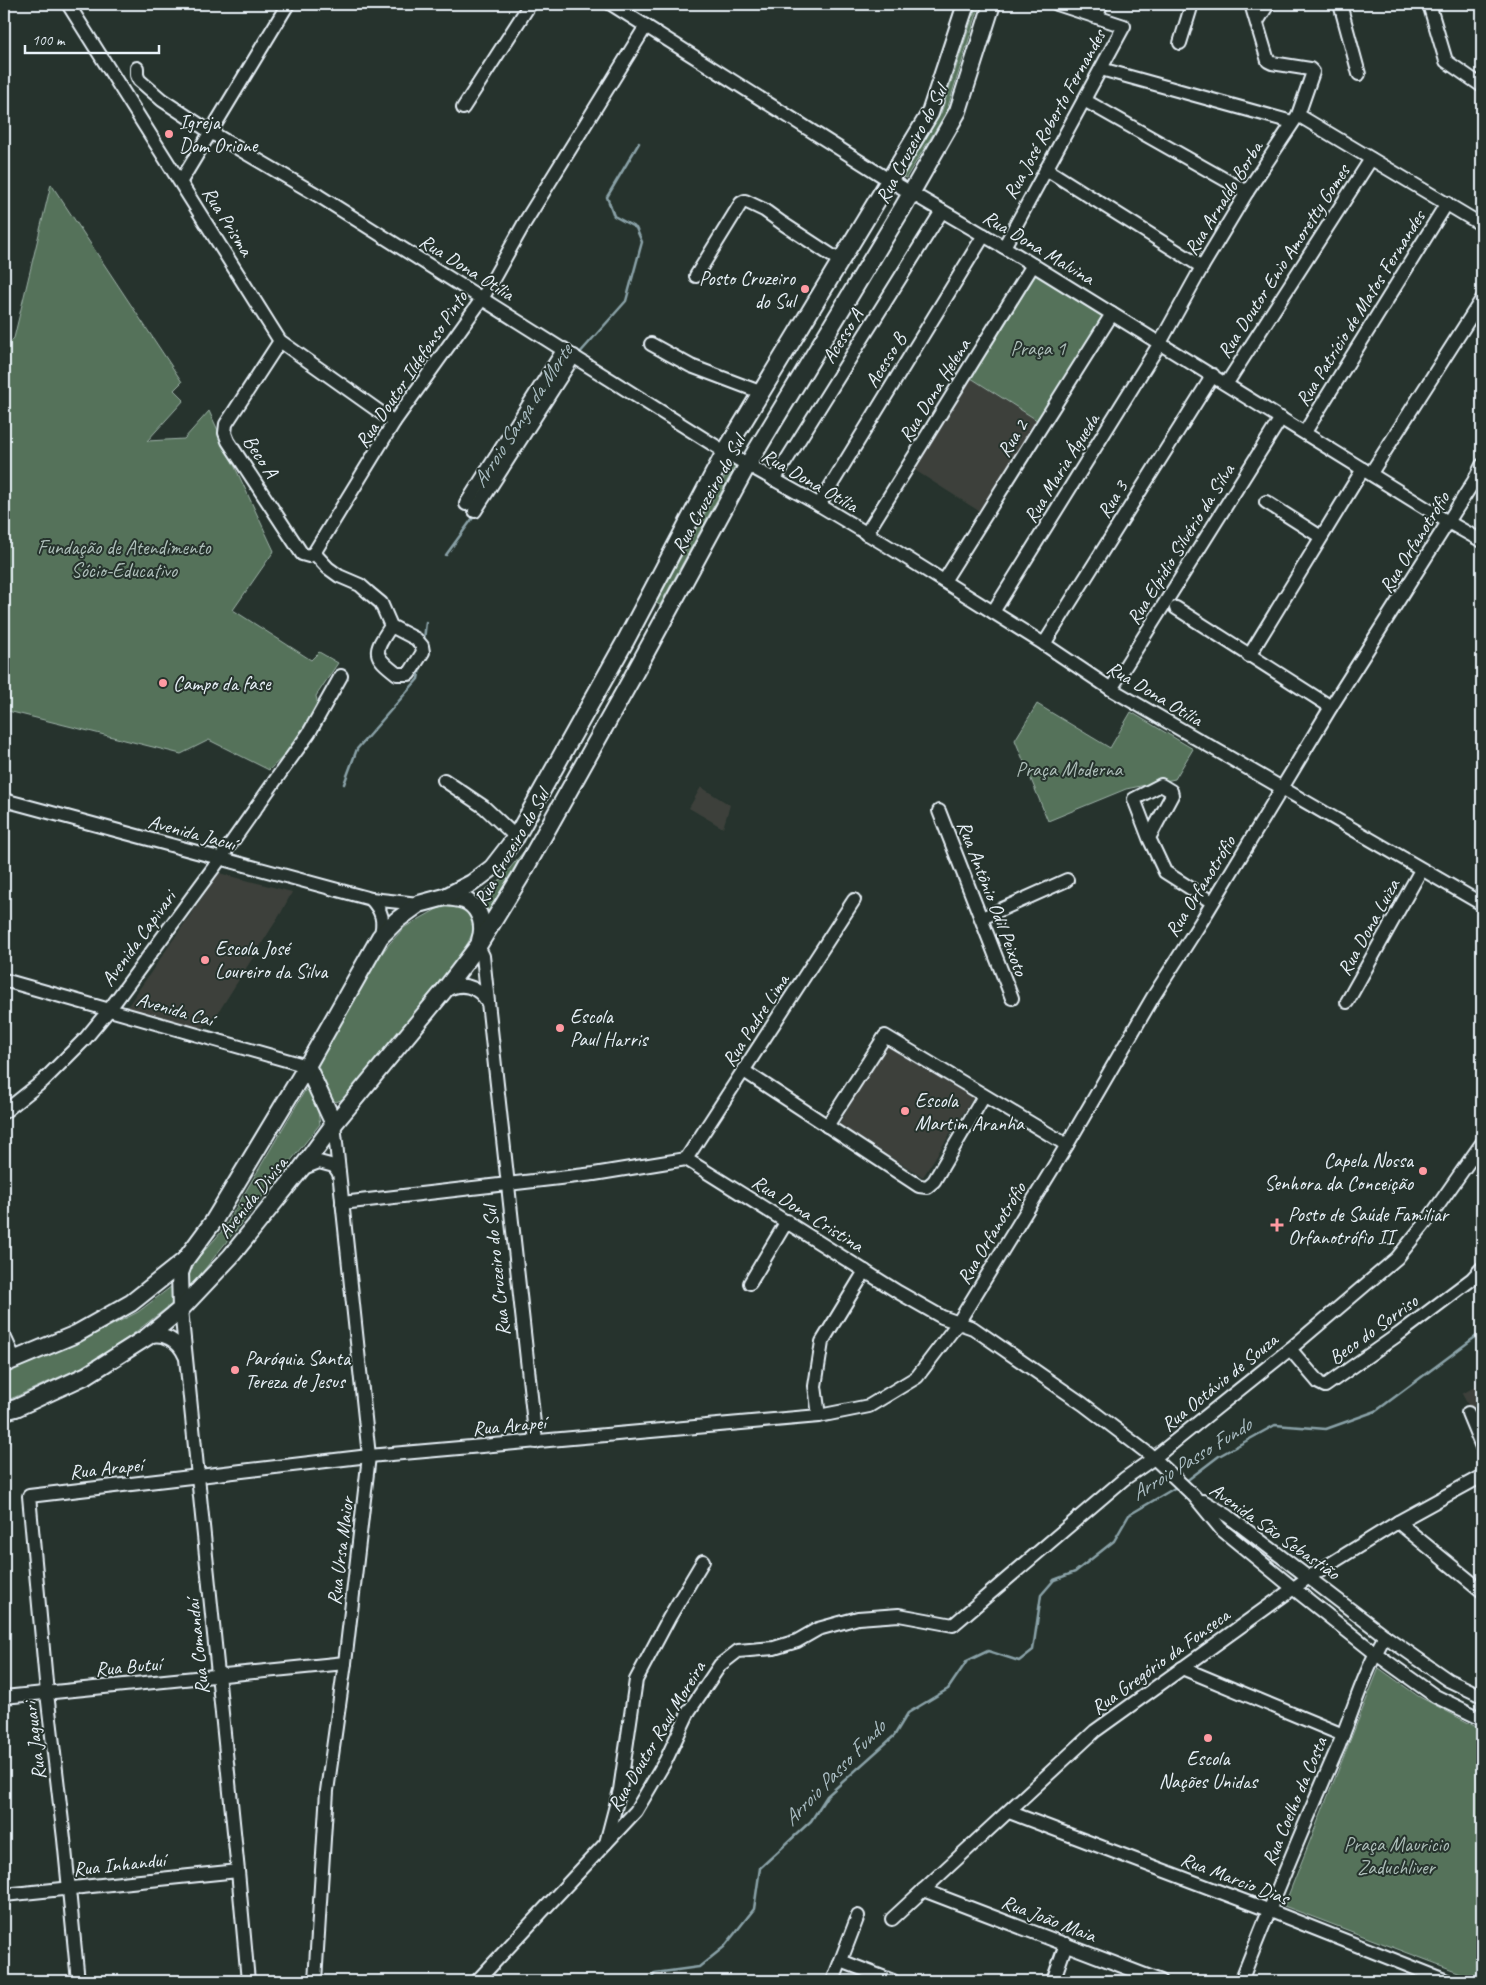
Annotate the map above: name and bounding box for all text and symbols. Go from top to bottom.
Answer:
scale bar [25,22,159,54]
street label: Rua José Roberto Fernandes [997,23,1112,203]
text: 100 m [32,31,66,50]
street label: Rua Cruzeiro do Sul [870,78,955,208]
place label: Igreja Dom Orione [179,110,259,158]
marker: Igreja Dom Orione [163,128,175,140]
street label: Rua Arnaldo Borba [1179,135,1269,260]
street label: Rua Doutor Enio Amoretty Gomes [1212,158,1357,363]
street label: Rua Prisma [197,182,259,262]
street label: Rua Dona Malvina [979,204,1100,291]
street label: Rua Patrício de Matos Fernandes [1290,204,1432,411]
street label: Rua Dona Otília [415,228,520,307]
place label: Posto Cruzeiro do Sul [699,266,799,314]
marker: Posto Cruzeiro do Sul [799,283,811,295]
street label: Rua Doutor Ildefonso Pinto [350,285,474,453]
street label: Acesso A [816,304,869,368]
street label: Acesso B [859,327,913,392]
street label: Rua Dona Helena [893,333,977,446]
park label: Praça 1 [1011,336,1066,361]
water label: Arroio Sanga da Morte [466,337,579,492]
street label: Rua Maria Águeda [1018,408,1106,527]
street label: Rua 2 [991,413,1035,462]
street label: Rua Cruzeiro do Sul [666,428,753,557]
street label: Beco A [238,430,284,483]
street label: Rua Dona Otília [757,443,864,519]
street label: Rua Elpídio Silvério da Silva [1121,458,1241,629]
street label: Rua 3 [1091,474,1135,523]
street label: Rua Orfanotrófio [1373,486,1456,598]
park label: Fundação de Atendimento Sócio-Educativo [37,535,212,583]
street label: Rua Dona Otília [1102,655,1209,733]
place label: Campo da fase [173,671,272,696]
marker: Campo da fase [157,677,169,689]
park label: Praça Moderna [1016,757,1124,782]
street label: Rua Cruzeiro do Sul [468,781,557,910]
street label: Avenida Jacuí [145,809,242,857]
street label: Rua Antônio Odil Peixoto [951,817,1034,980]
street label: Rua Orfanotrófio [1159,830,1242,942]
street label: Rua Dona Luiza [1332,874,1406,980]
street label: Avenida Capivari [95,884,183,991]
place label: Escola José Loureiro da Silva [215,936,329,984]
marker: Escola José Loureiro da Silva [199,954,211,966]
street label: Rua Padre Lima [716,968,796,1071]
street label: Avenida Caí [134,987,220,1034]
place label: Escola Paul Harris [570,1004,649,1052]
marker: Escola Paul Harris [554,1022,566,1034]
place label: Escola Martim Aranha [915,1088,1025,1136]
marker: Escola Martim Aranha [899,1105,911,1117]
place label: Capela Nossa Senhora da Conceição [1264,1148,1415,1196]
street label: Avenida Divisa [212,1150,294,1243]
marker: Capela Nossa Senhora da Conceição [1417,1165,1429,1177]
street label: Rua Dona Cristina [747,1169,869,1258]
street label: Rua Orfanotrófio [951,1177,1032,1289]
street label: Rua Cruzeiro do Sul [477,1201,516,1337]
place label: Posto de Saúde Familiar Orfanotrófio II [1288,1202,1450,1250]
marker: Posto de Saúde Familiar Orfanotrófio II [1270,1218,1284,1232]
street label: Beco do Sorriso [1324,1288,1424,1370]
street label: Rua Octávio de Souza [1156,1327,1284,1437]
place label: Paróquia Santa Tereza de Jesus [245,1346,352,1394]
marker: Paróquia Santa Tereza de Jesus [229,1364,241,1376]
street label: Rua Arapeí [471,1409,551,1441]
water label: Arroio Passo Fundo [1126,1410,1258,1506]
street label: Rua Arapeí [68,1452,148,1485]
street label: Avenida São Sebastião [1205,1477,1345,1586]
street label: Rua Ursa Maior [321,1494,360,1606]
street label: Rua Comandaí [180,1594,215,1696]
street label: Rua Gregório da Fonseca [1086,1602,1236,1720]
street label: Rua Butuí [94,1651,166,1682]
street label: Rua Doutor Raul Moreira [602,1655,712,1816]
street label: Rua Jaguari [17,1698,52,1781]
water label: Arroio Passo Fundo [777,1713,893,1831]
street label: Rua Coelho da Costa [1256,1731,1334,1869]
marker: Escola Nações Unidas [1202,1732,1214,1744]
place label: Escola Nações Unidas [1159,1746,1259,1794]
park label: Praça Mauricio Zaduchliver [1344,1832,1449,1880]
street label: Rua Marcio Dias [1177,1846,1294,1911]
street label: Rua Inhanduí [72,1847,170,1882]
street label: Rua João Maia [998,1889,1101,1948]

